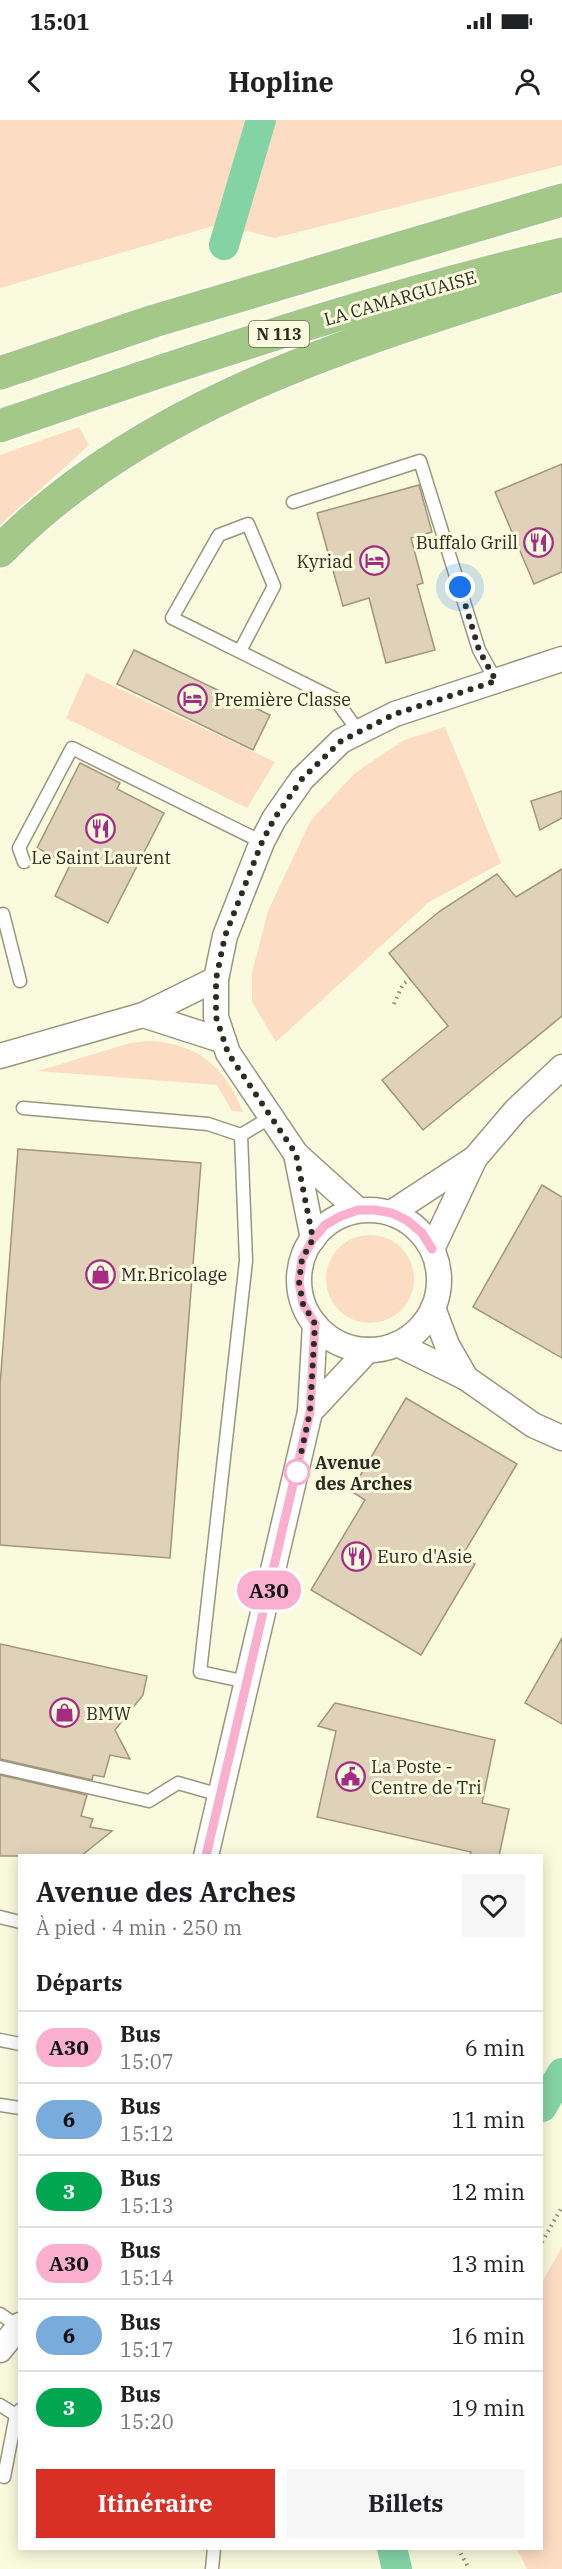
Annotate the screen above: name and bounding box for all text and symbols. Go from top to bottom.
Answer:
text: 15:01 [30,7,89,36]
text: Hopline [228,64,334,99]
icon: back [18,65,51,98]
icon: person [511,65,544,98]
street label: LA CAMARGUAISE [321,265,479,331]
road number: N 113 [249,321,309,347]
restaurant icon: Buffalo Grill [523,526,555,558]
place label: Buffalo Grill [416,531,518,554]
hotel icon: Kyriad [358,545,390,577]
place label: Kyriad [297,550,353,573]
your location [445,572,475,602]
hotel icon: Première Classe [177,683,209,715]
place label: Première Classe [214,688,351,711]
restaurant icon: Le Saint Laurent [85,812,117,844]
place label: Le Saint Laurent [31,846,171,869]
shop icon: Mr.Bricolage [84,1258,116,1290]
place label: Mr.Bricolage [121,1263,227,1286]
place label: Avenue des Arches [315,1451,412,1495]
marker: Avenue des Arches [284,1459,310,1485]
restaurant icon: Euro d'Asie [340,1540,372,1572]
place label: Euro d'Asie [377,1545,472,1568]
line badge: A30 [234,1570,304,1610]
text: A30 [249,1576,289,1604]
shop icon: BMW [49,1697,81,1729]
place label: BMW [86,1702,132,1725]
place label: La Poste - Centre de Tri [371,1755,482,1799]
public building icon: La Poste - Centre de Tri [334,1760,366,1792]
text: Avenue des Arches [36,1873,296,1910]
button: heart [462,1874,525,1937]
text: À pied · 4 min · 250 m [36,1914,242,1941]
text: Départs [36,1968,122,1997]
text: Bus [120,2019,161,2048]
text: A30 [49,2033,89,2061]
text: 6 min [465,2033,525,2062]
text: 15:07 [120,2048,174,2075]
text: Bus [120,2091,161,2120]
text: 6 [63,2105,75,2133]
text: 11 min [452,2105,525,2134]
text: 15:12 [120,2120,174,2147]
text: Bus [120,2163,161,2192]
text: 3 [63,2177,75,2205]
text: 12 min [452,2177,525,2206]
text: 15:13 [120,2192,174,2219]
text: Bus [120,2235,161,2264]
text: A30 [49,2249,89,2277]
text: 13 min [452,2249,525,2278]
text: 15:14 [120,2264,174,2291]
text: Bus [120,2307,161,2336]
text: 6 [63,2321,75,2349]
text: 16 min [452,2321,525,2350]
text: 15:17 [120,2336,174,2363]
text: Bus [120,2379,161,2408]
text: 3 [63,2393,75,2421]
text: 19 min [452,2393,525,2422]
text: 15:20 [120,2408,174,2435]
button: Itinéraire [36,2469,275,2538]
button: Billets [287,2469,525,2538]

